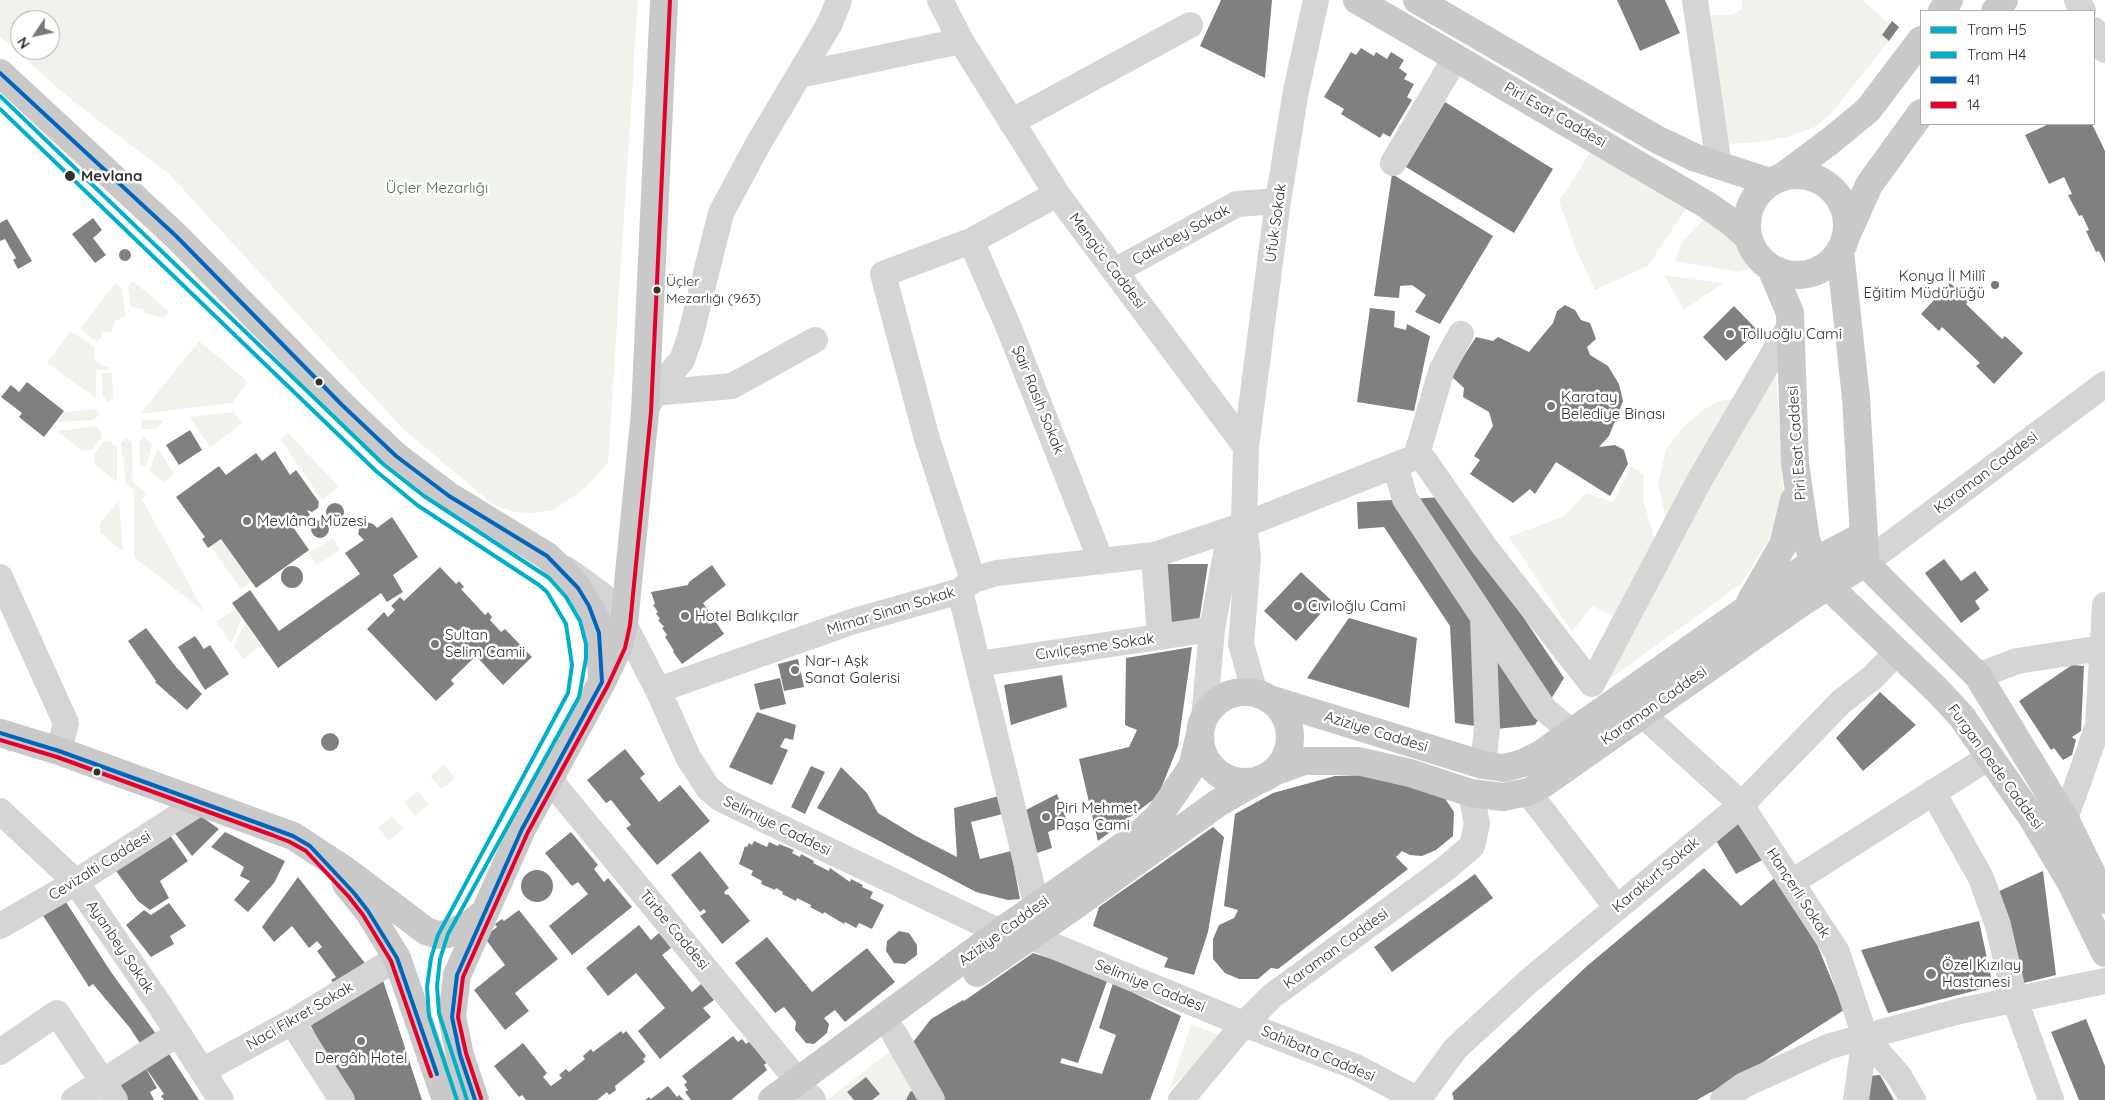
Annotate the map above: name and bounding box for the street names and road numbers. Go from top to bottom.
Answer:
street label: Piri Esat Caddesi [1501,78,1609,152]
street label: Ufuk Sokak [1262,182,1290,264]
street label: Çakırbey Sokak [1129,201,1233,269]
street label: Mengüc Caddesi [1065,210,1149,312]
street label: Şair Rasih Sokak [1008,343,1068,457]
street label: Piri Esat Caddesi [1784,385,1810,501]
street label: Karaman Caddesi [1931,428,2041,518]
street label: Mimar Sinan Sokak [825,583,957,639]
street label: Cıvılçeşme Sokak [1034,630,1156,664]
street label: Karaman Caddesi [1598,663,1710,749]
street label: Furgan Dede Caddesi [1944,701,2046,833]
street label: Aziziye Caddesi [1322,708,1430,756]
street label: Selimiye Caddesi [720,792,834,860]
street label: Cevizalti Caddesi [46,827,154,905]
street label: Karakurt Sokak [1609,833,1703,917]
street label: Hançerli Sokak [1762,845,1834,941]
street label: Türbe Caddesi [635,886,713,974]
street label: Aziziye Caddesi [955,892,1053,970]
street label: Ayanbey Sokak [82,897,158,997]
street label: Karaman Caddesi [1280,905,1392,993]
street label: Selimiye Caddesi [1092,956,1208,1016]
street label: Naci Fikret Sokak [243,978,357,1054]
street label: Sahibata Caddesi [1259,1022,1377,1086]

